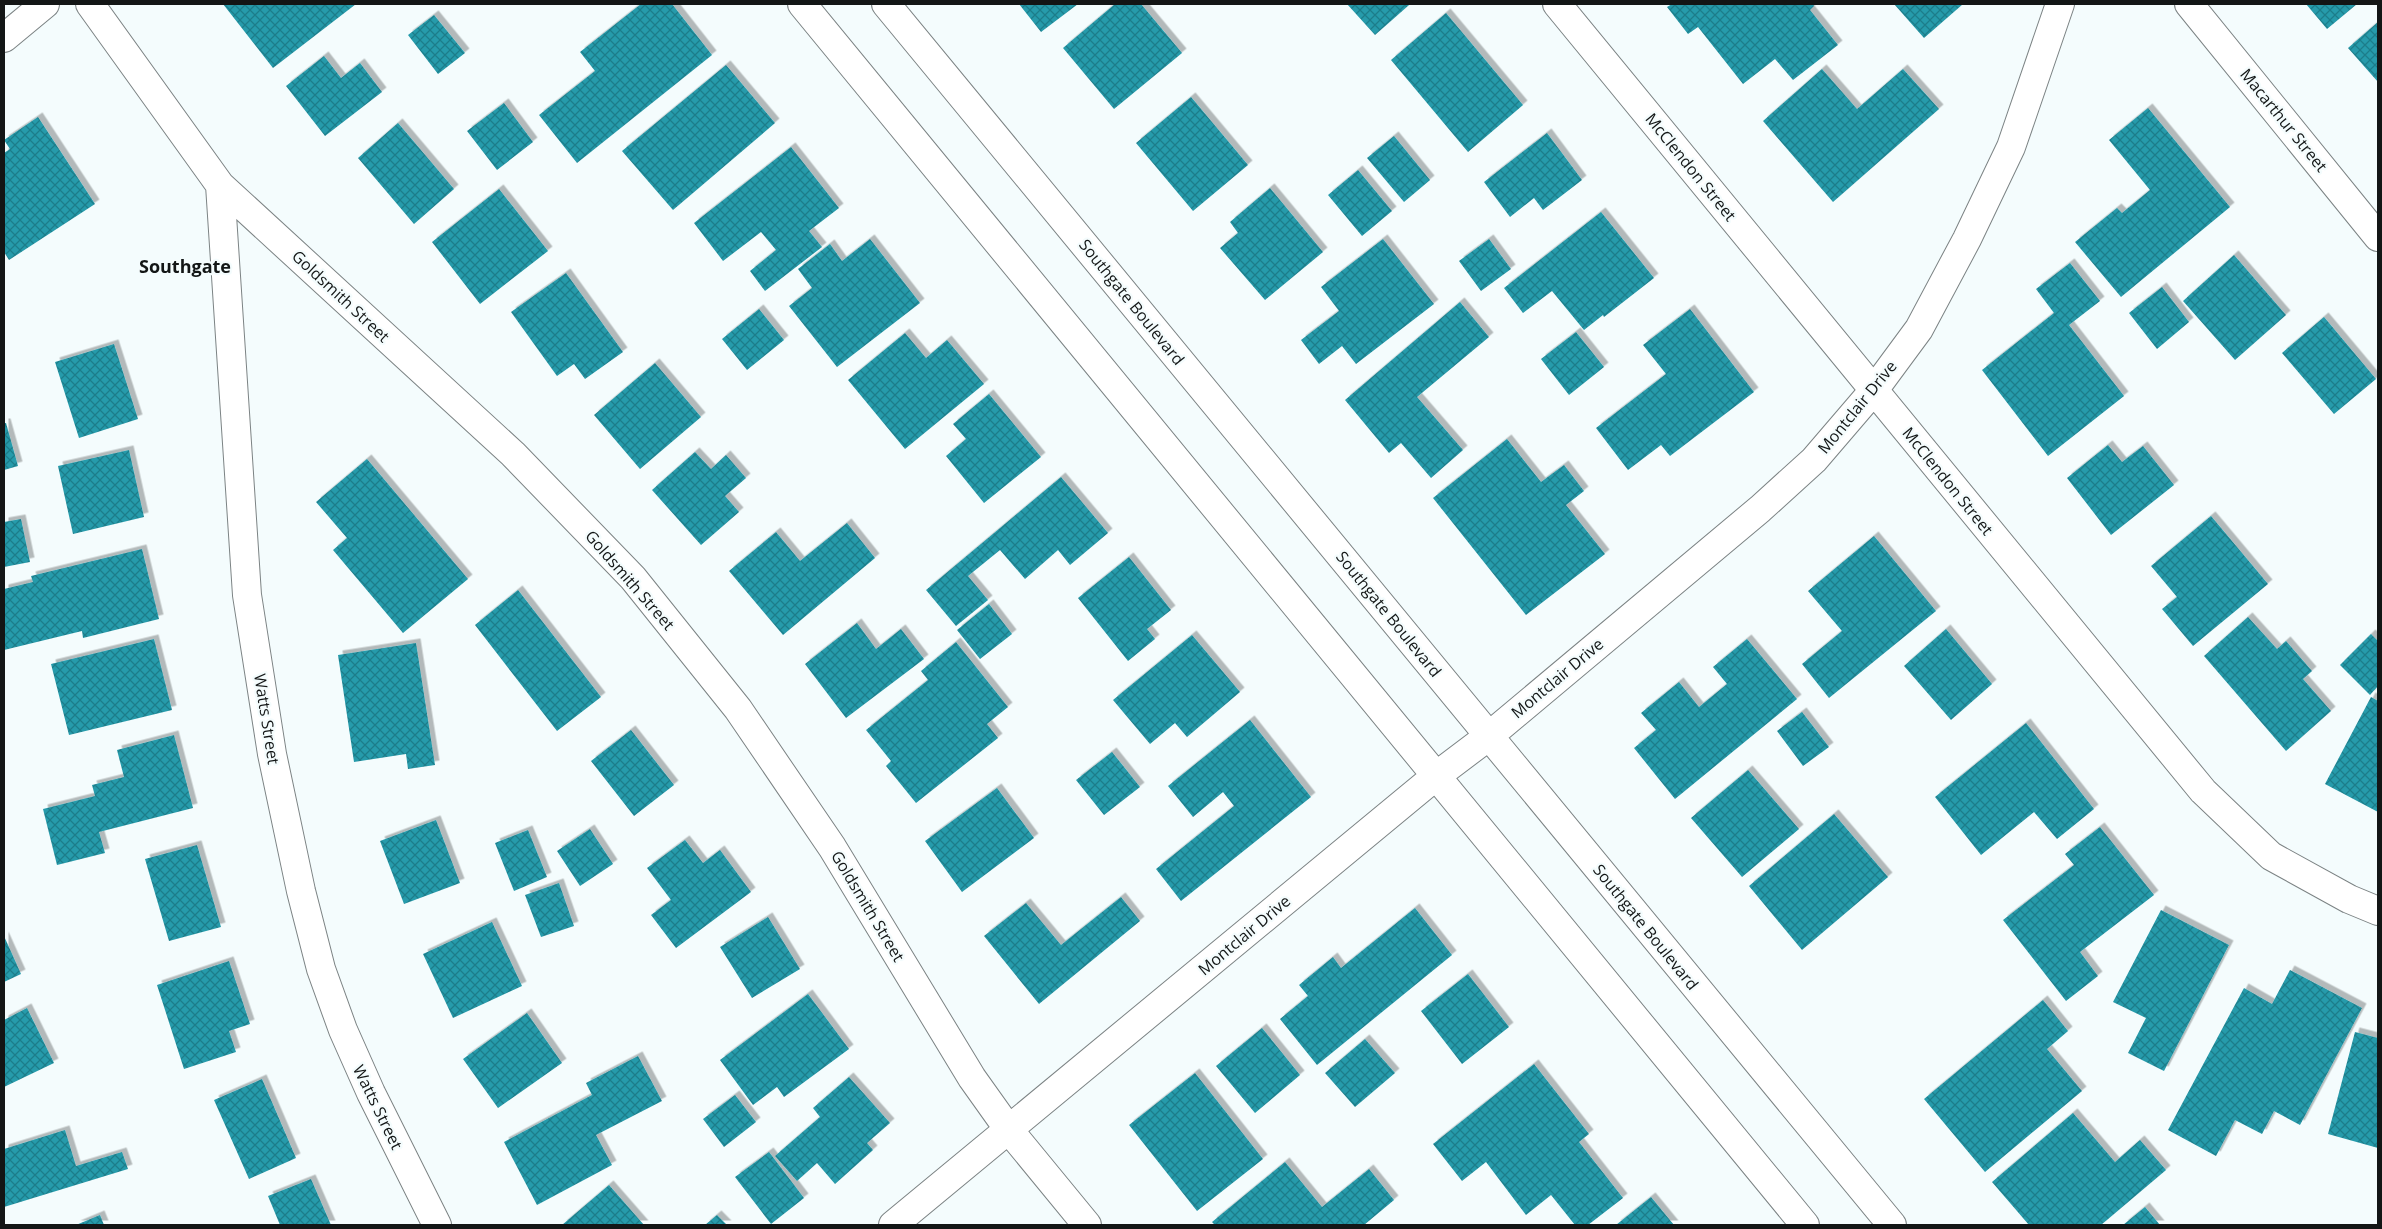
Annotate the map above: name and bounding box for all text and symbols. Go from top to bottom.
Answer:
street label: Macarthur Street [2235,64,2333,177]
street label: McClendon Street [1641,108,1742,226]
street label: Southgate Boulevard [1074,234,1190,370]
street label: Goldsmith Street [287,245,395,347]
district label: Southgate [139,254,231,278]
street label: Montclair Drive [1813,356,1901,458]
street label: McClendon Street [1898,422,1999,540]
street label: Goldsmith Street [580,525,680,635]
street label: Southgate Boulevard [1331,546,1447,682]
street label: Montclair Drive [1506,633,1608,723]
street label: Watts Street [249,672,285,766]
street label: Goldsmith Street [826,846,910,966]
street label: Southgate Boulevard [1588,859,1704,995]
street label: Montclair Drive [1193,890,1295,980]
street label: Watts Street [348,1061,408,1153]

